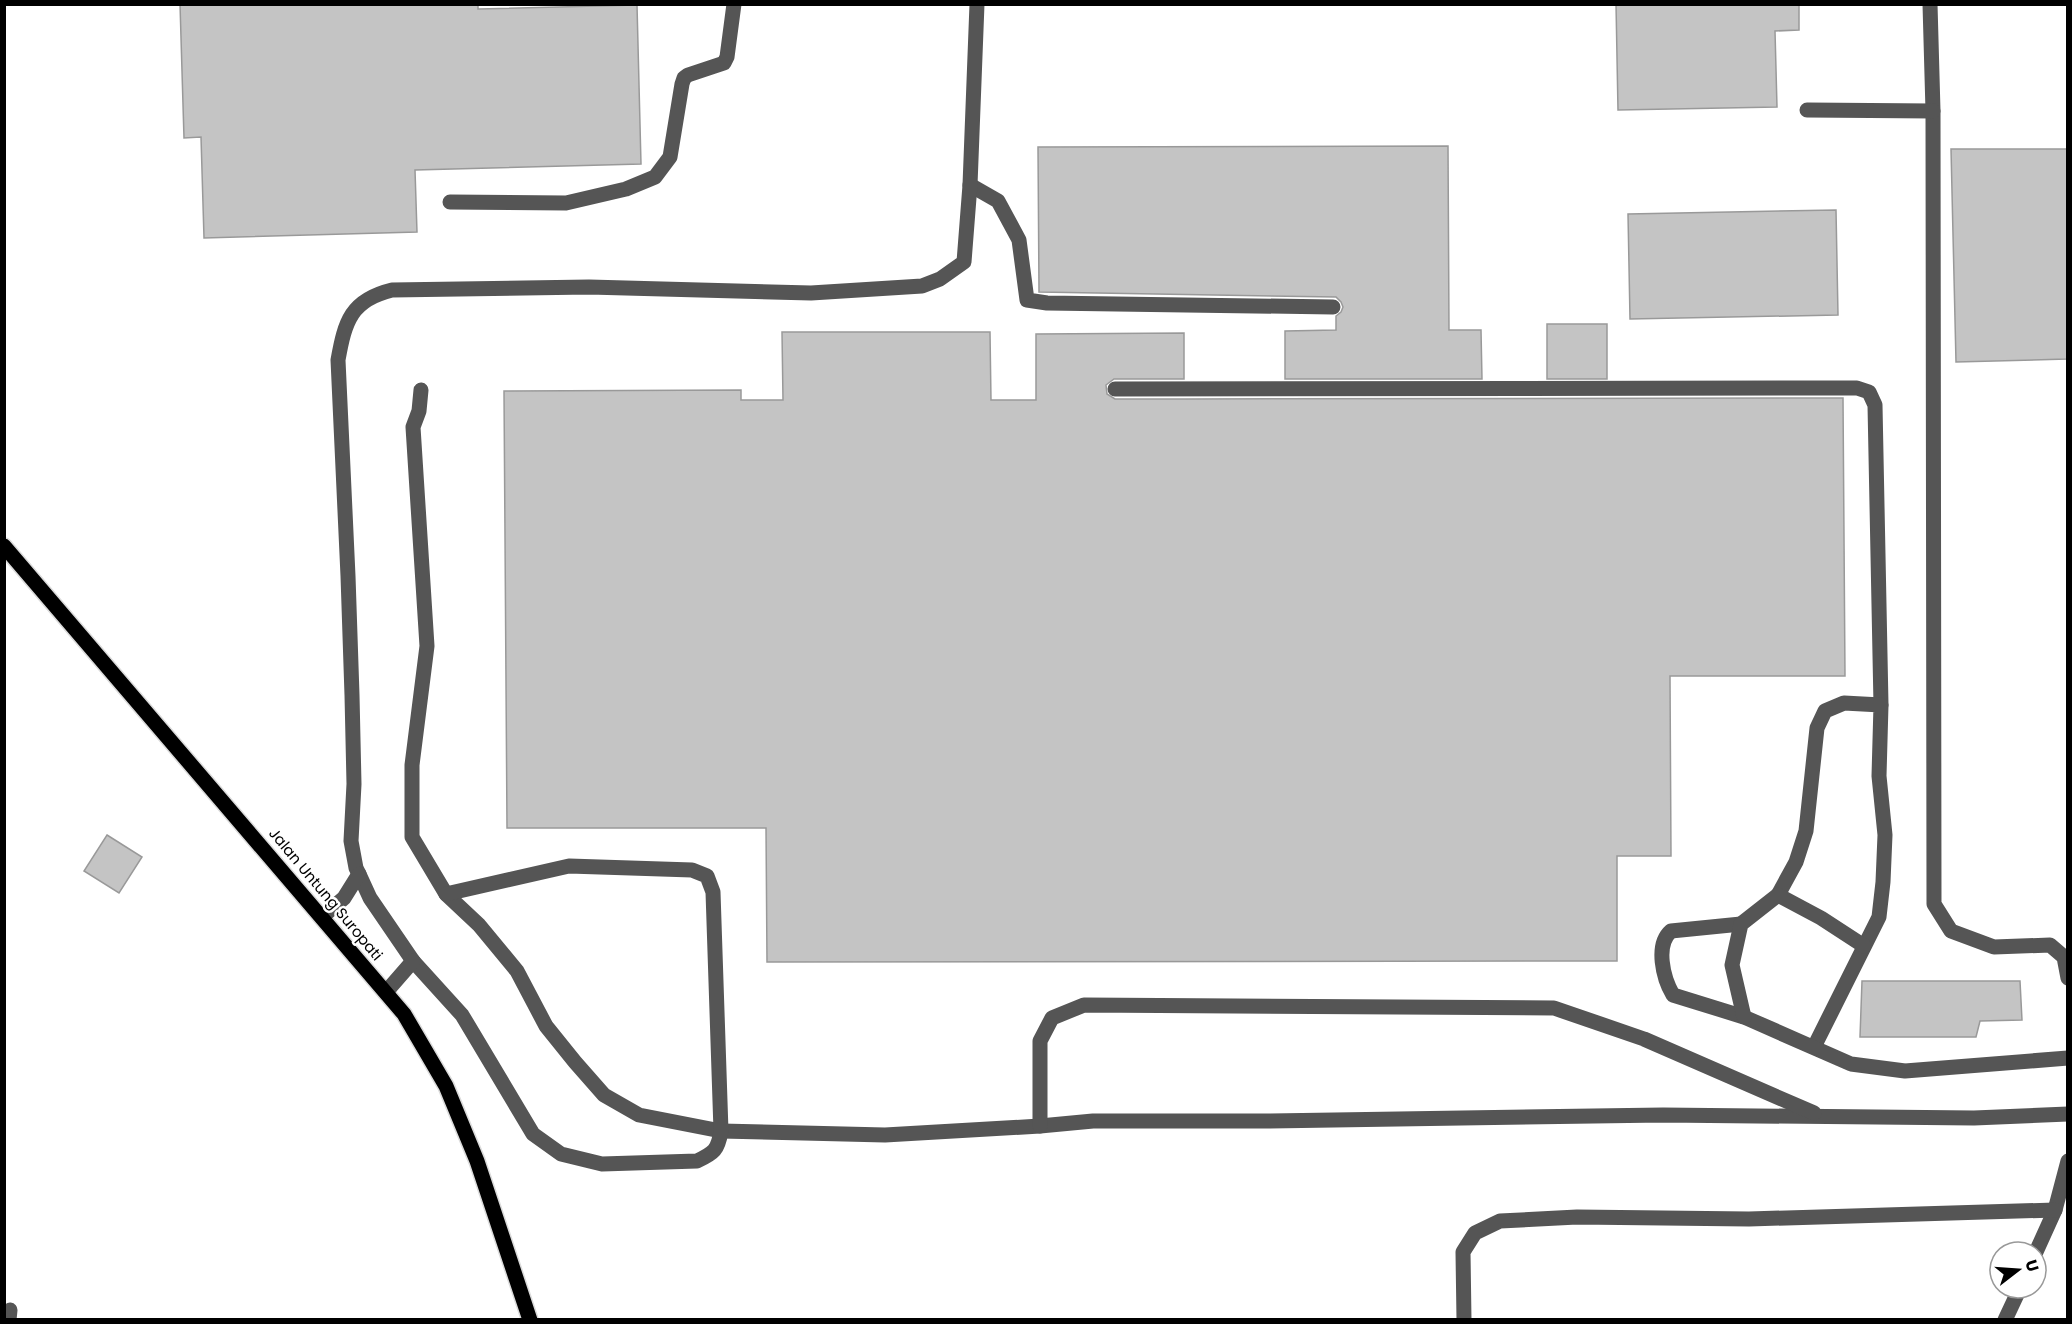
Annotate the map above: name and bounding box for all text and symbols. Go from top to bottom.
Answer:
street label: Jalan Untung Suropati [264,823,388,965]
north arrow [1988,1240,2048,1300]
text: U [2019,1257,2045,1275]

